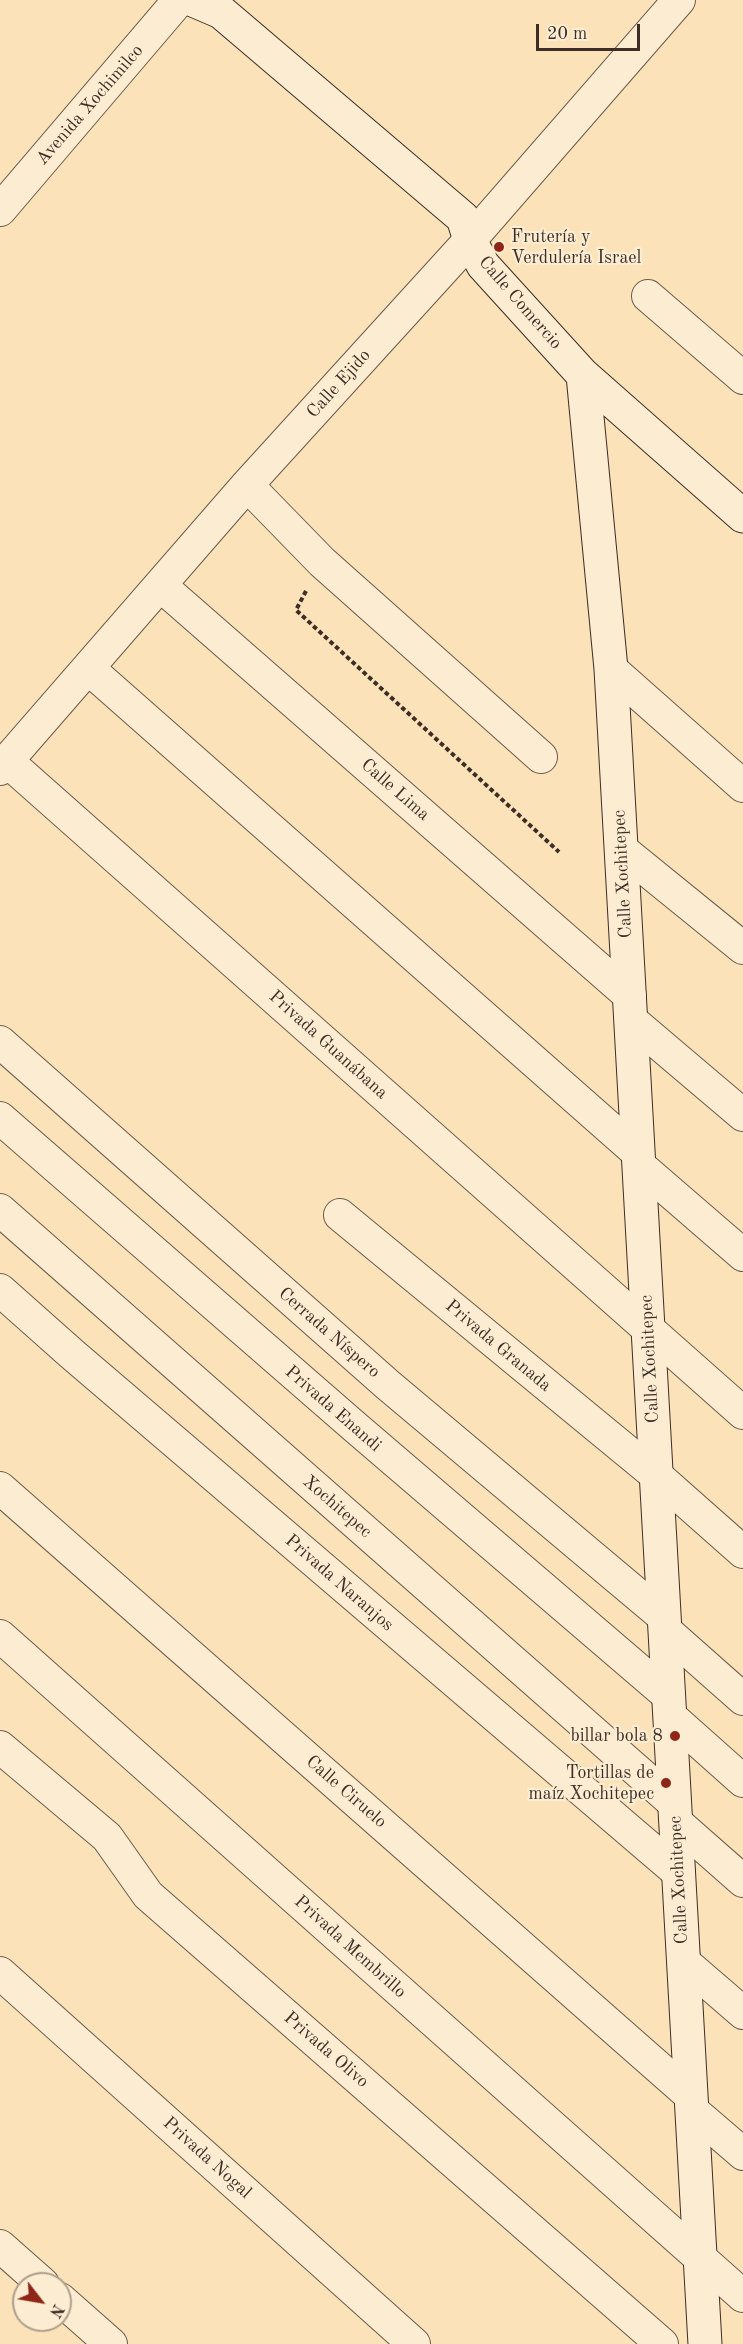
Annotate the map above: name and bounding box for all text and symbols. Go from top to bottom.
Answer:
scale bar [539,12,642,50]
text: 20 m [547,25,587,43]
street label: Avenida Xochimilco [32,40,148,170]
place label: Frutería y Verdulería Israel [511,226,641,268]
marker: Frutería y Verdulería Israel [492,240,506,254]
street label: Calle Comercio [474,252,566,354]
street label: Calle Ejido [302,345,376,423]
street label: Calle Lima [356,754,434,826]
street label: Calle Xochitepec [609,809,637,939]
street label: Privada Guanábana [264,986,392,1104]
street label: Cerrada Níspero [274,1283,384,1383]
street label: Calle Xochitepec [636,1294,664,1424]
street label: Privada Granada [441,1295,555,1397]
street label: Privada Enandi [280,1361,386,1457]
street label: Xochitepec [298,1471,376,1543]
street label: Privada Naranjos [280,1530,398,1636]
place label: billar bola 8 [571,1725,663,1747]
marker: billar bola 8 [668,1729,682,1743]
street label: Calle Ciruelo [301,1751,391,1833]
place label: Tortillas de maíz Xochitepec [529,1762,654,1804]
marker: Tortillas de maíz Xochitepec [659,1776,673,1790]
street label: Calle Xochitepec [665,1815,693,1945]
street label: Privada Membrillo [289,1891,411,2003]
street label: Privada Olivo [279,2007,373,2093]
street label: Privada Nogal [158,2113,256,2203]
north arrow [12,2272,72,2332]
text: N [46,2301,66,2320]

